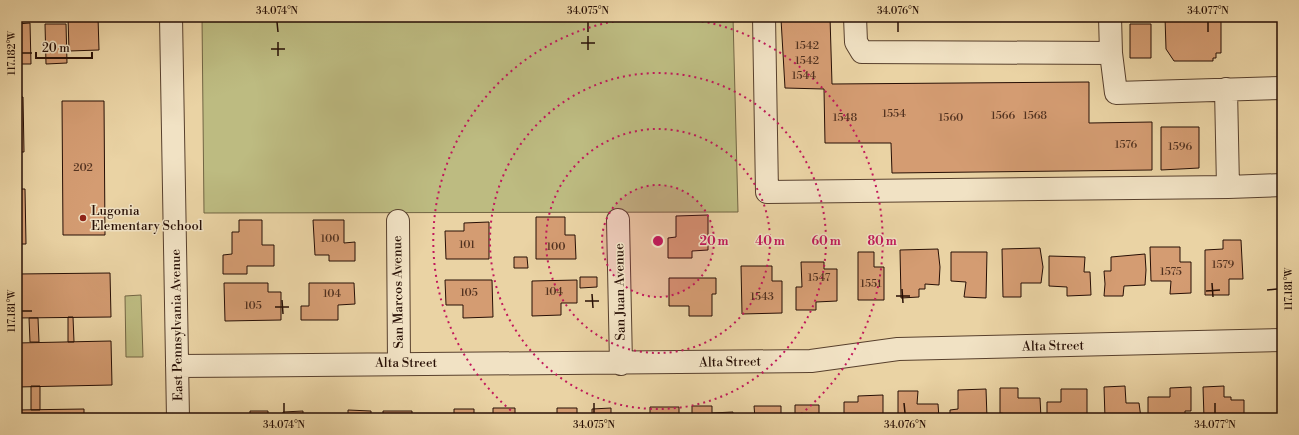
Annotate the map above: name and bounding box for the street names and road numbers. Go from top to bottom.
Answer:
street label: San Marcos Avenue [389,235,407,349]
street label: San Juan Avenue [611,243,629,341]
street label: East Pennsylvania Avenue [168,248,186,401]
street label: Alta Street [1021,337,1085,355]
street label: Alta Street [698,353,762,371]
street label: Alta Street [374,355,437,371]

